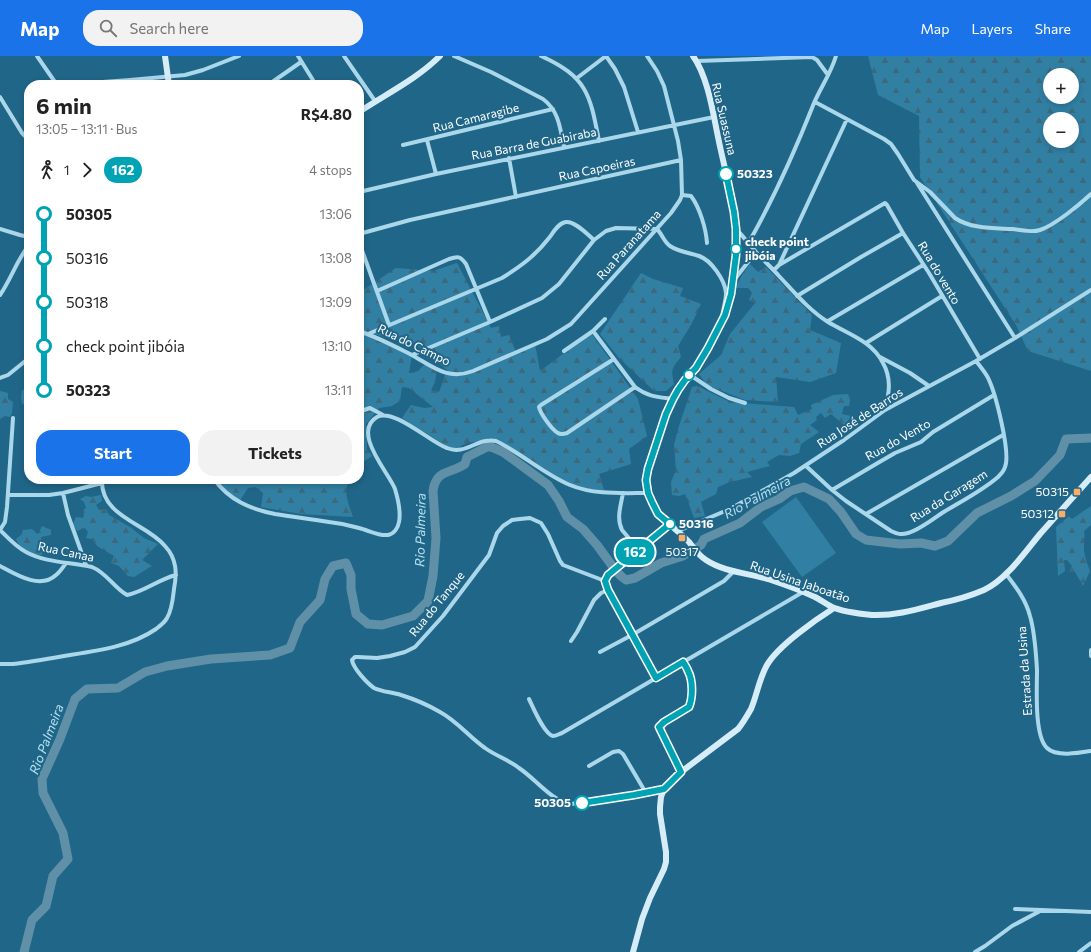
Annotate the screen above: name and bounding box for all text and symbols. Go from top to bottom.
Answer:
search box [83,10,363,46]
text: Map [20,17,59,40]
icon: search [97,17,119,39]
text: Search here [129,19,209,37]
text: Map [921,20,949,37]
text: Layers [971,20,1013,37]
text: Share [1035,20,1071,37]
map controls [1043,68,1079,148]
button: + [1043,68,1079,104]
street label: Rua Suassuna [710,81,740,156]
text: 6 min [36,92,92,119]
street label: Rua Camaragibe [431,100,520,135]
text: R$4.80 [301,105,352,123]
button: − [1043,112,1079,148]
text: 13:05 – 13:11 · Bus [36,121,137,137]
street label: Rua Barra de Guabiraba [470,124,598,162]
street label: Rua Capoeiras [557,153,636,183]
icon: walk [36,159,58,181]
icon: forward [76,159,98,181]
text: 162 [112,161,134,178]
text: 1 [64,162,70,178]
text: 4 stops [309,162,352,178]
marker: 50323 [718,166,734,182]
place label: 50323 [737,166,773,180]
text: 50305 [66,205,112,223]
text: 13:06 [320,206,352,222]
street label: Rua Paranatama [593,207,663,282]
place label: check point jibóia [744,234,809,262]
street label: Rua do vento [916,239,964,306]
marker: check point jibóia [730,243,742,255]
text: 50316 [66,249,108,267]
text: 13:08 [320,250,352,266]
text: 50318 [66,293,108,311]
text: 13:09 [320,294,352,310]
street label: Rua do Campo [376,321,453,368]
text: check point jibóia [66,337,185,355]
text: 13:10 [322,338,352,354]
unlabelled marker [683,369,695,381]
text: 50323 [66,381,111,399]
text: 13:11 [325,382,352,398]
street label: Rua José de Barros [814,384,905,451]
street label: Rua do Vento [863,415,933,463]
button: Start [36,430,190,476]
button: Tickets [198,430,352,476]
street label: Rua da Garagem [907,466,989,524]
water label: Rio Palmeira [721,472,793,522]
place label: 50315 [1035,484,1069,498]
marker: 50315 [1072,487,1082,497]
water label: Rio Palmeira [411,493,429,567]
place label: 50312 [1021,506,1054,520]
marker: 50312 [1057,509,1067,519]
place label: 50316 [679,516,714,530]
marker: 50316 [664,518,676,530]
marker: 50317 [677,533,687,543]
street label: Rua Canaa [37,538,96,564]
line badge: 162 [612,539,658,565]
text: 162 [624,543,646,560]
place label: 50317 [665,544,699,558]
street label: Rua Usina Jaboatão [748,557,852,606]
street label: Rua do Tanque [406,568,467,639]
street label: Estrada da Usina [1014,626,1034,716]
water label: Rio Palmeira [25,701,67,776]
place label: 50305 [534,795,571,809]
marker: 50305 [574,795,590,811]

